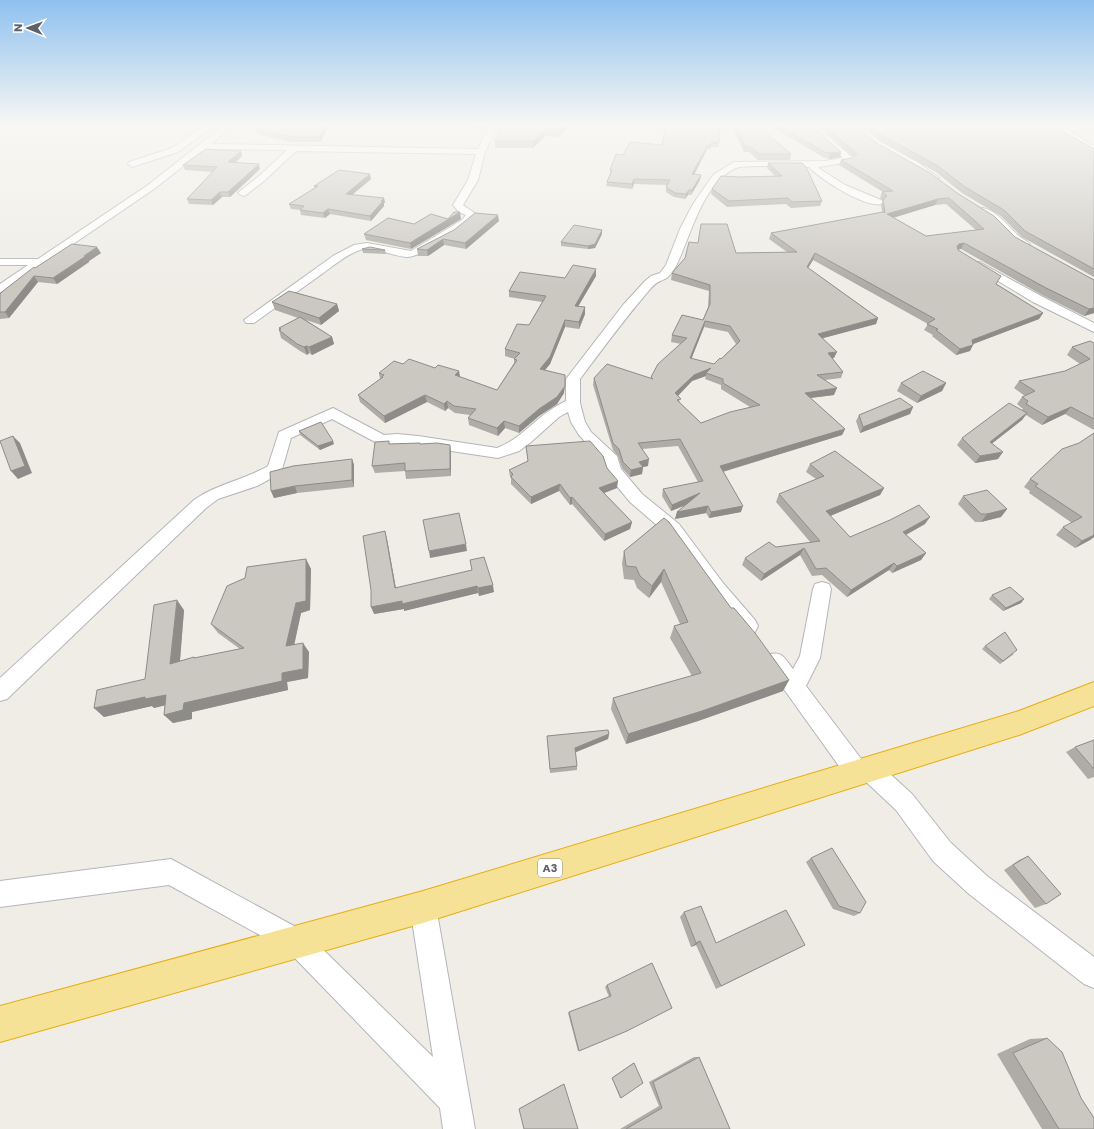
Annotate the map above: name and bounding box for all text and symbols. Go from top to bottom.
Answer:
north arrow [8,8,48,48]
text: N [10,24,26,32]
road number: A3 [538,859,562,877]

